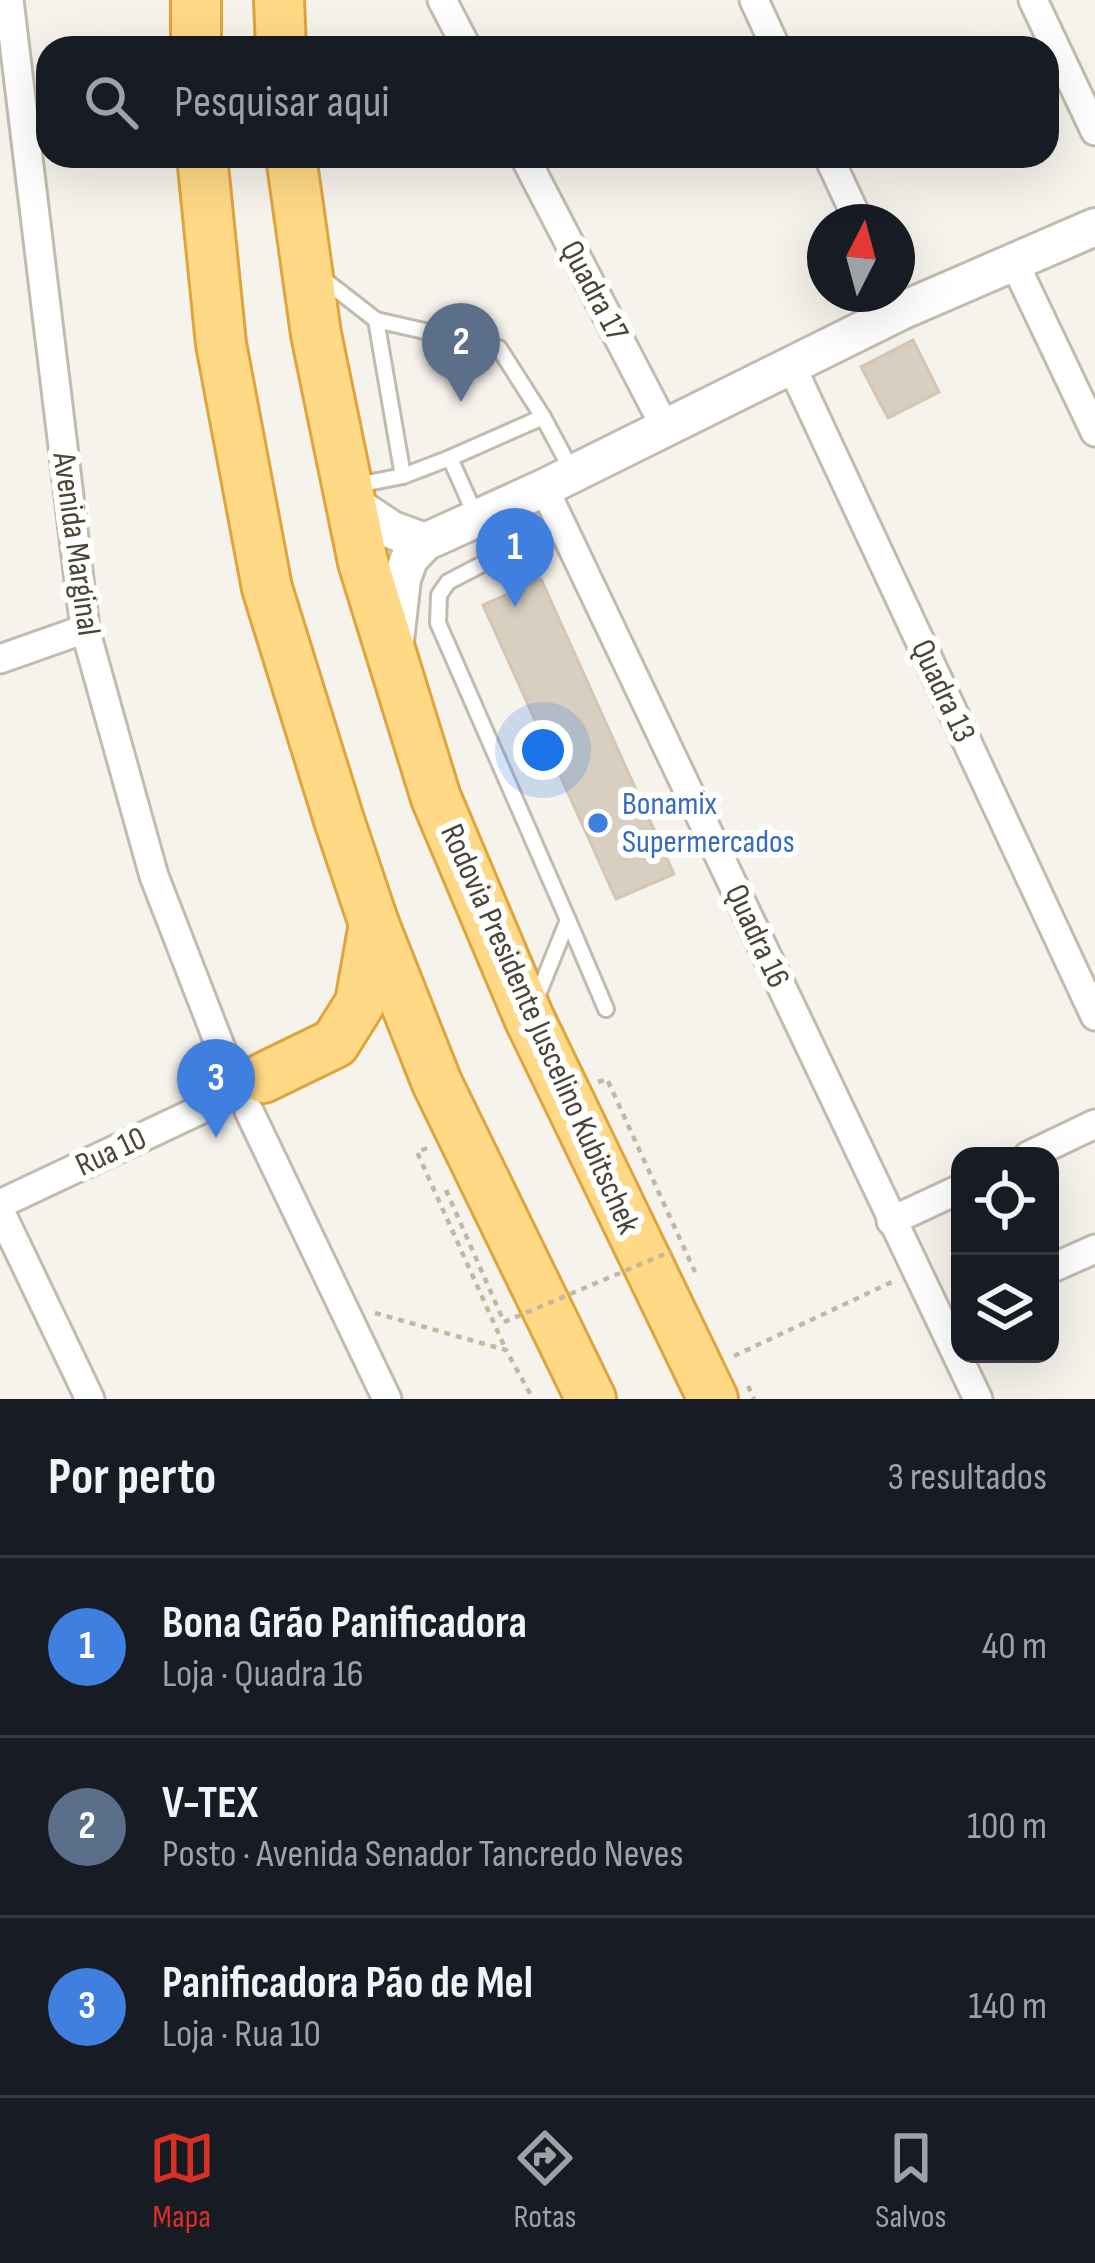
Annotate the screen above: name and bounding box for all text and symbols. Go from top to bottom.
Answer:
search box [36,36,1059,168]
icon: search [78,69,144,135]
text: Pesquisar aqui [174,75,390,130]
north arrow [807,204,915,312]
street label: Quadra 17 [551,234,637,348]
pin: 2 [422,303,500,402]
street label: Avenida Marginal [43,449,109,638]
pin: 1 [476,508,554,607]
street label: Quadra 13 [902,633,984,749]
your location [513,720,573,780]
place label: Bonamix Supermercados [622,784,795,862]
marker: Bonamix Supermercados [585,810,611,836]
street label: Rodovia Presidente Juscelino Kubitschek [431,818,649,1240]
street label: Quadra 16 [716,878,798,994]
pin: 3 [177,1039,255,1138]
street label: Rua 10 [69,1118,153,1186]
map controls [951,1147,1059,1363]
button: locate [951,1147,1059,1255]
button: layers [951,1255,1059,1363]
text: Por perto [48,1447,216,1508]
text: 3 resultados [887,1454,1047,1501]
text: Bona Grão Panificadora [162,1596,527,1651]
text: 1 [79,1623,95,1670]
text: 40 m [982,1623,1047,1670]
text: Loja · Quadra 16 [162,1651,364,1698]
text: V-TEX [162,1776,258,1831]
text: 2 [78,1803,96,1850]
text: 100 m [967,1803,1047,1850]
text: Posto · Avenida Senador Tancredo Neves [162,1831,684,1878]
text: Panificadora Pão de Mel [162,1956,533,2011]
text: 3 [78,1983,96,2030]
text: 140 m [968,1983,1047,2030]
text: Loja · Rua 10 [162,2011,321,2058]
tab: Mapa [149,2125,215,2237]
tab: Rotas [512,2125,578,2237]
tab: Salvos [875,2125,946,2237]

